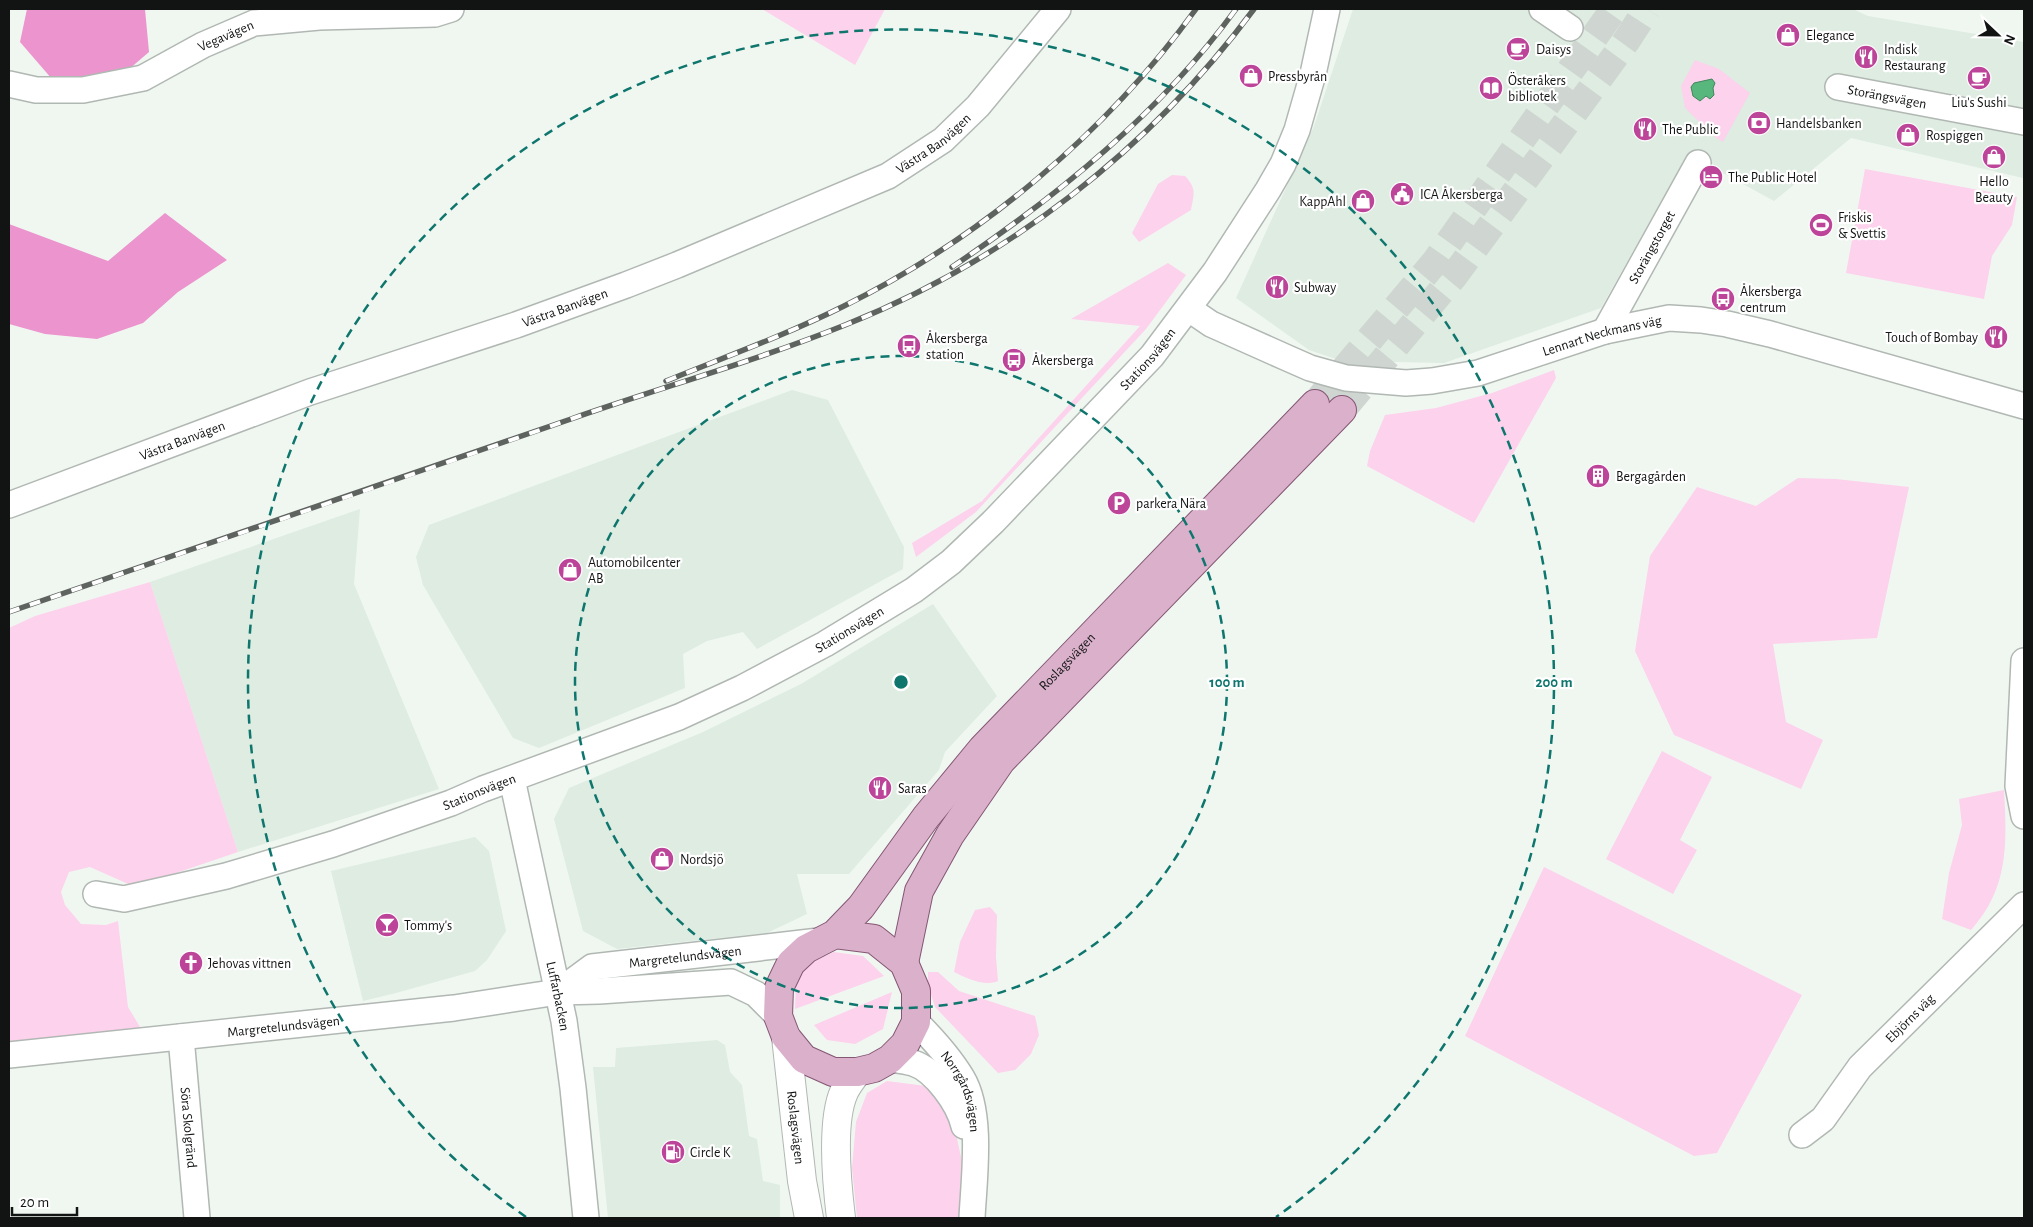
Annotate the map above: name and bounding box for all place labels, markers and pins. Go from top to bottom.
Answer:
shop icon: Elegance [1775,22,1801,48]
place label: Elegance [1806,29,1855,43]
cafe icon: Daisys [1505,36,1531,62]
place label: Daisys [1536,43,1571,57]
place label: Indisk Restaurang [1884,43,1946,73]
restaurant icon: Indisk Restaurang [1853,44,1879,70]
shop icon: Pressbyrån [1238,63,1264,89]
cafe icon: Liu's Sushi [1966,65,1992,91]
place label: Pressbyrån [1268,70,1327,84]
place label: Österåkers bibliotek [1508,71,1566,104]
library icon: Österåkers bibliotek [1478,75,1504,101]
place label: Liu's Sushi [1951,96,2007,110]
bank icon: Handelsbanken [1746,110,1772,136]
restaurant icon: The Public [1632,116,1658,142]
place label: Handelsbanken [1776,117,1862,131]
shop icon: Rospiggen [1895,122,1921,148]
place label: The Public [1662,123,1719,137]
place label: Rospiggen [1926,129,1983,143]
shop icon: Hello Beauty [1981,144,2007,170]
hotel icon: The Public Hotel [1698,164,1724,190]
place label: The Public Hotel [1728,171,1817,185]
place label: Hello Beauty [1975,175,2013,205]
public building icon: ICA Åkersberga [1389,181,1415,207]
place label: ICA Åkersberga [1420,186,1503,202]
shop icon: KappAhl [1350,188,1376,214]
place label: KappAhl [1299,195,1346,209]
place label: Friskis & Svettis [1838,211,1886,241]
sports icon: Friskis & Svettis [1808,212,1834,238]
restaurant icon: Subway [1264,274,1290,300]
place label: Subway [1294,281,1336,295]
place label: Åkersberga centrum [1740,283,1802,315]
bus stop icon: Åkersberga centrum [1710,286,1736,312]
restaurant icon: Touch of Bombay [1983,324,2009,350]
place label: Åkersberga station [926,330,988,362]
place label: Touch of Bombay [1885,331,1978,345]
bus stop icon: Åkersberga station [896,333,922,359]
bus stop icon: Åkersberga [1001,347,1027,373]
place label: Åkersberga [1032,352,1094,368]
building icon: Bergagården [1585,463,1611,489]
place label: Bergagården [1616,470,1686,484]
parking icon: parkera Nära [1106,490,1132,516]
place label: parkera Nära [1136,497,1207,511]
place label: Automobilcenter AB [588,556,681,586]
shop icon: Automobilcenter AB [557,557,583,583]
centre of rings [892,673,910,691]
restaurant icon: Saras [867,775,893,801]
place label: Saras [898,782,927,796]
shop icon: Nordsjö [649,846,675,872]
place label: Nordsjö [680,853,724,867]
bar icon: Tommy's [374,912,400,938]
place label: Tommy's [404,919,452,933]
church icon: Jehovas vittnen [178,950,204,976]
place label: Jehovas vittnen [208,957,291,971]
fuel station icon: Circle K [660,1139,686,1165]
place label: Circle K [690,1146,731,1160]

